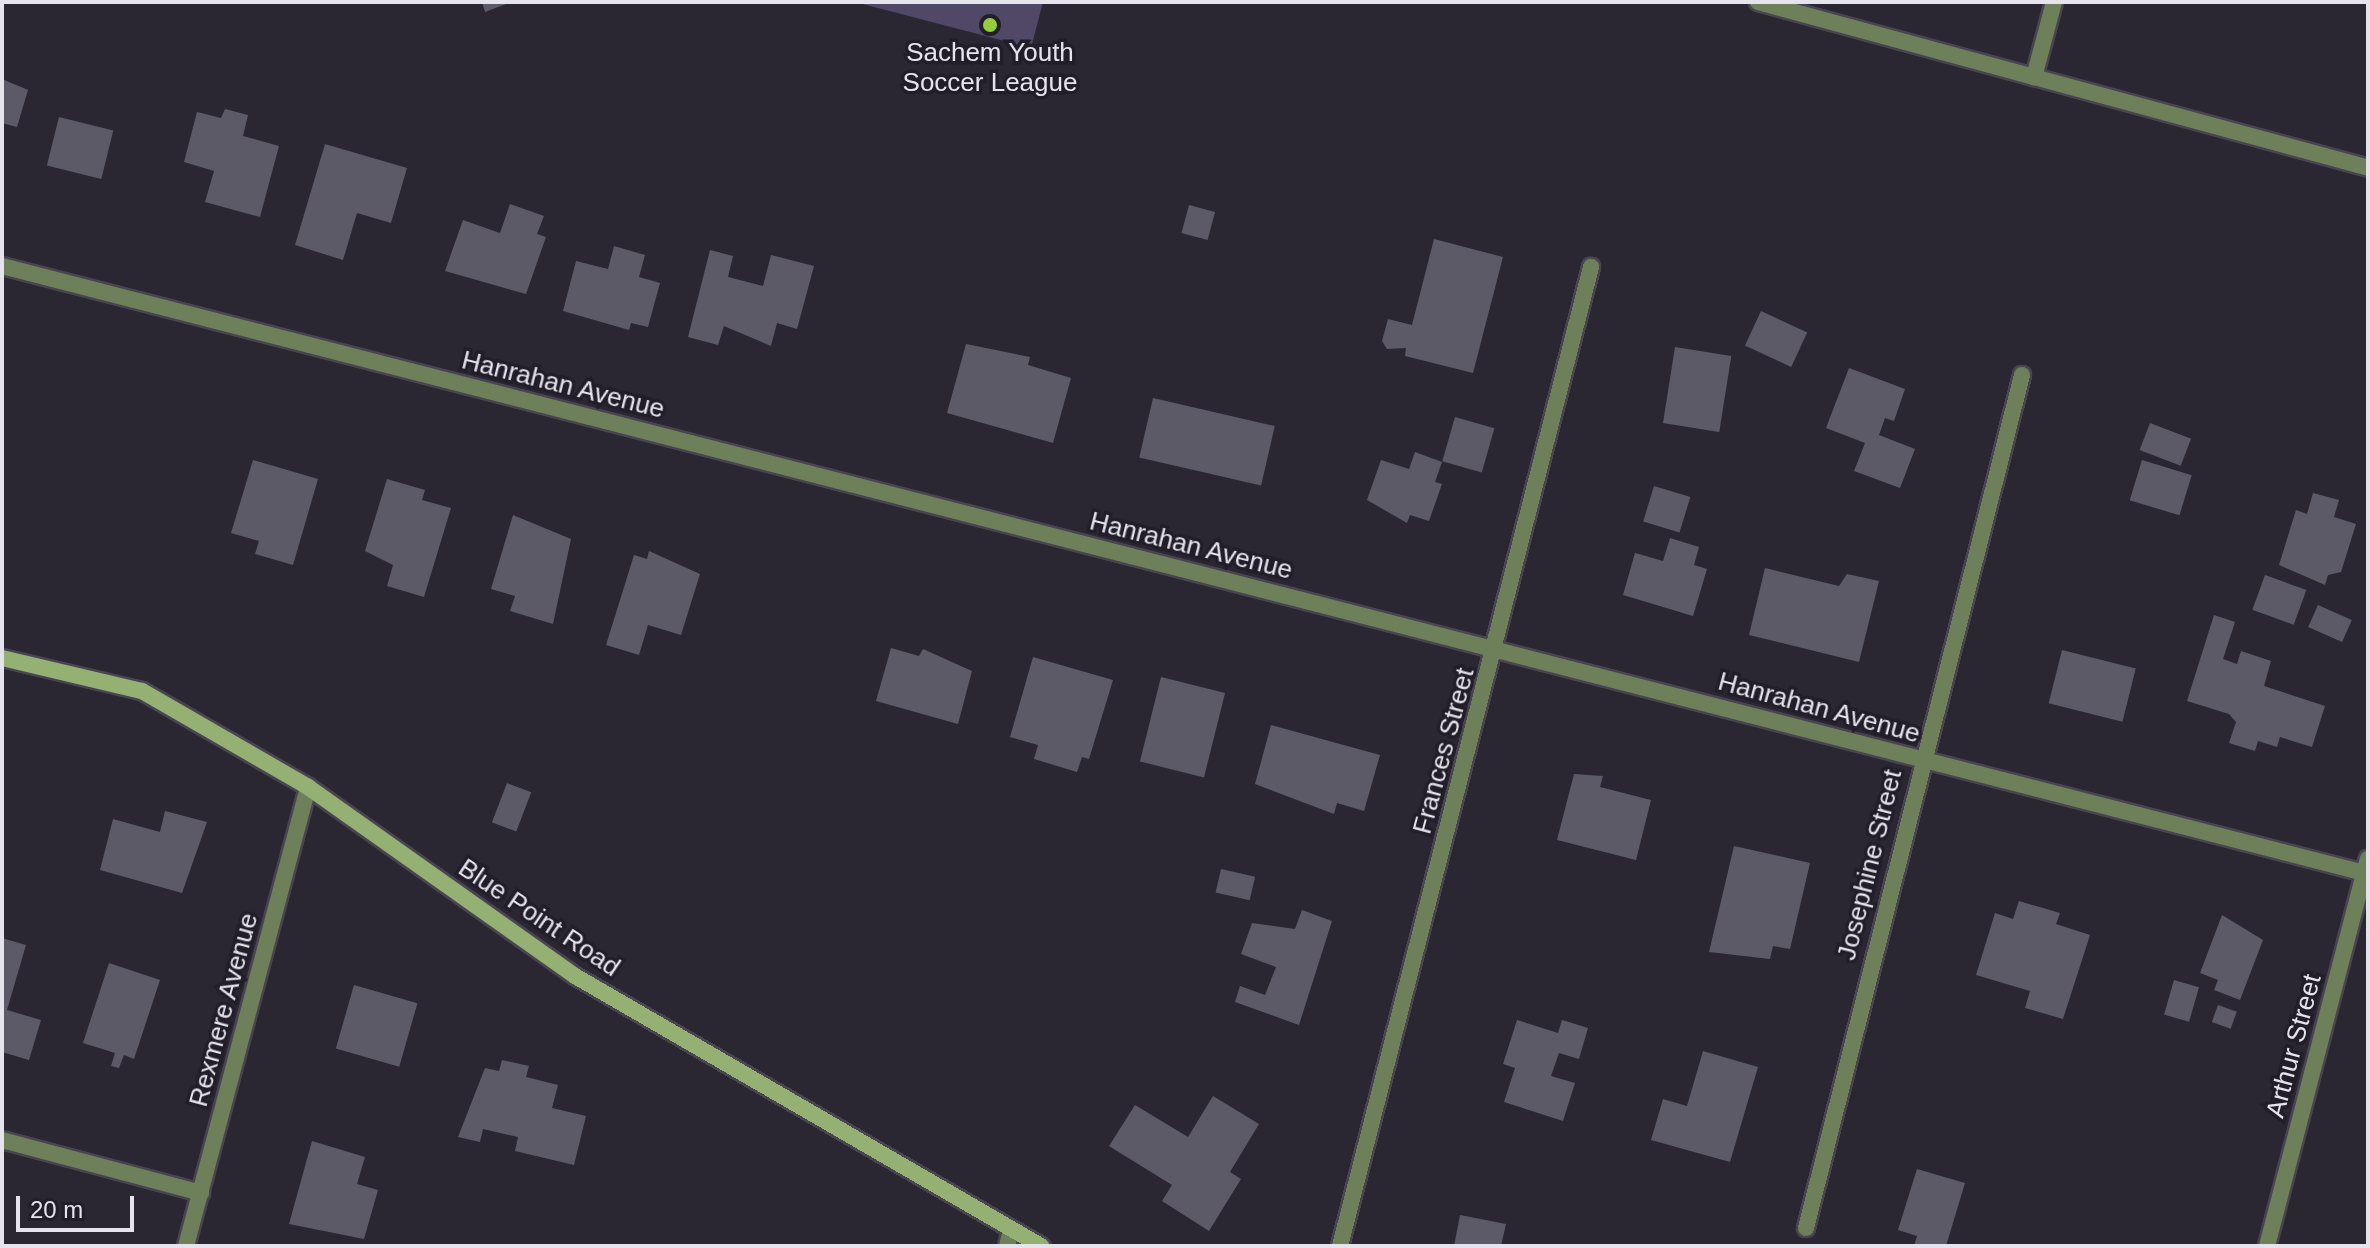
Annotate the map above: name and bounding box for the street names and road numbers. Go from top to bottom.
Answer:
street label: Hanrahan Avenue [458,345,668,425]
street label: Hanrahan Avenue [1086,506,1296,586]
street label: Frances Street [1407,665,1481,837]
street label: Hanrahan Avenue [1714,666,1924,750]
street label: Josephine Street [1831,767,1909,963]
street label: Blue Point Road [452,853,626,983]
street label: Rexmere Avenue [183,909,265,1111]
street label: Arthur Street [2260,971,2328,1121]

